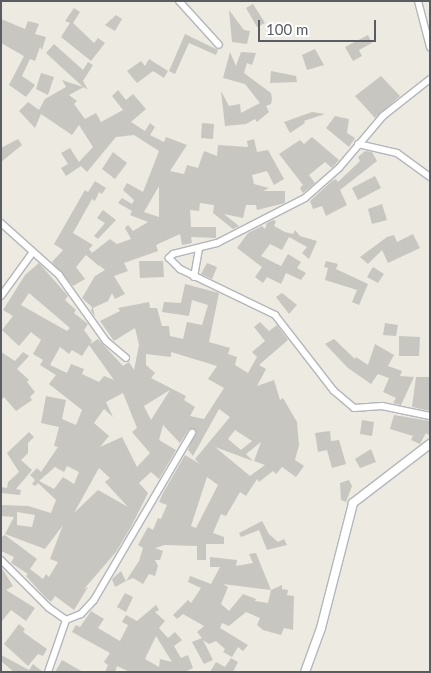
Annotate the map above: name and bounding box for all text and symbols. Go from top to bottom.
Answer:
scale bar [261,10,378,42]
text: 100 m [266,20,308,38]

